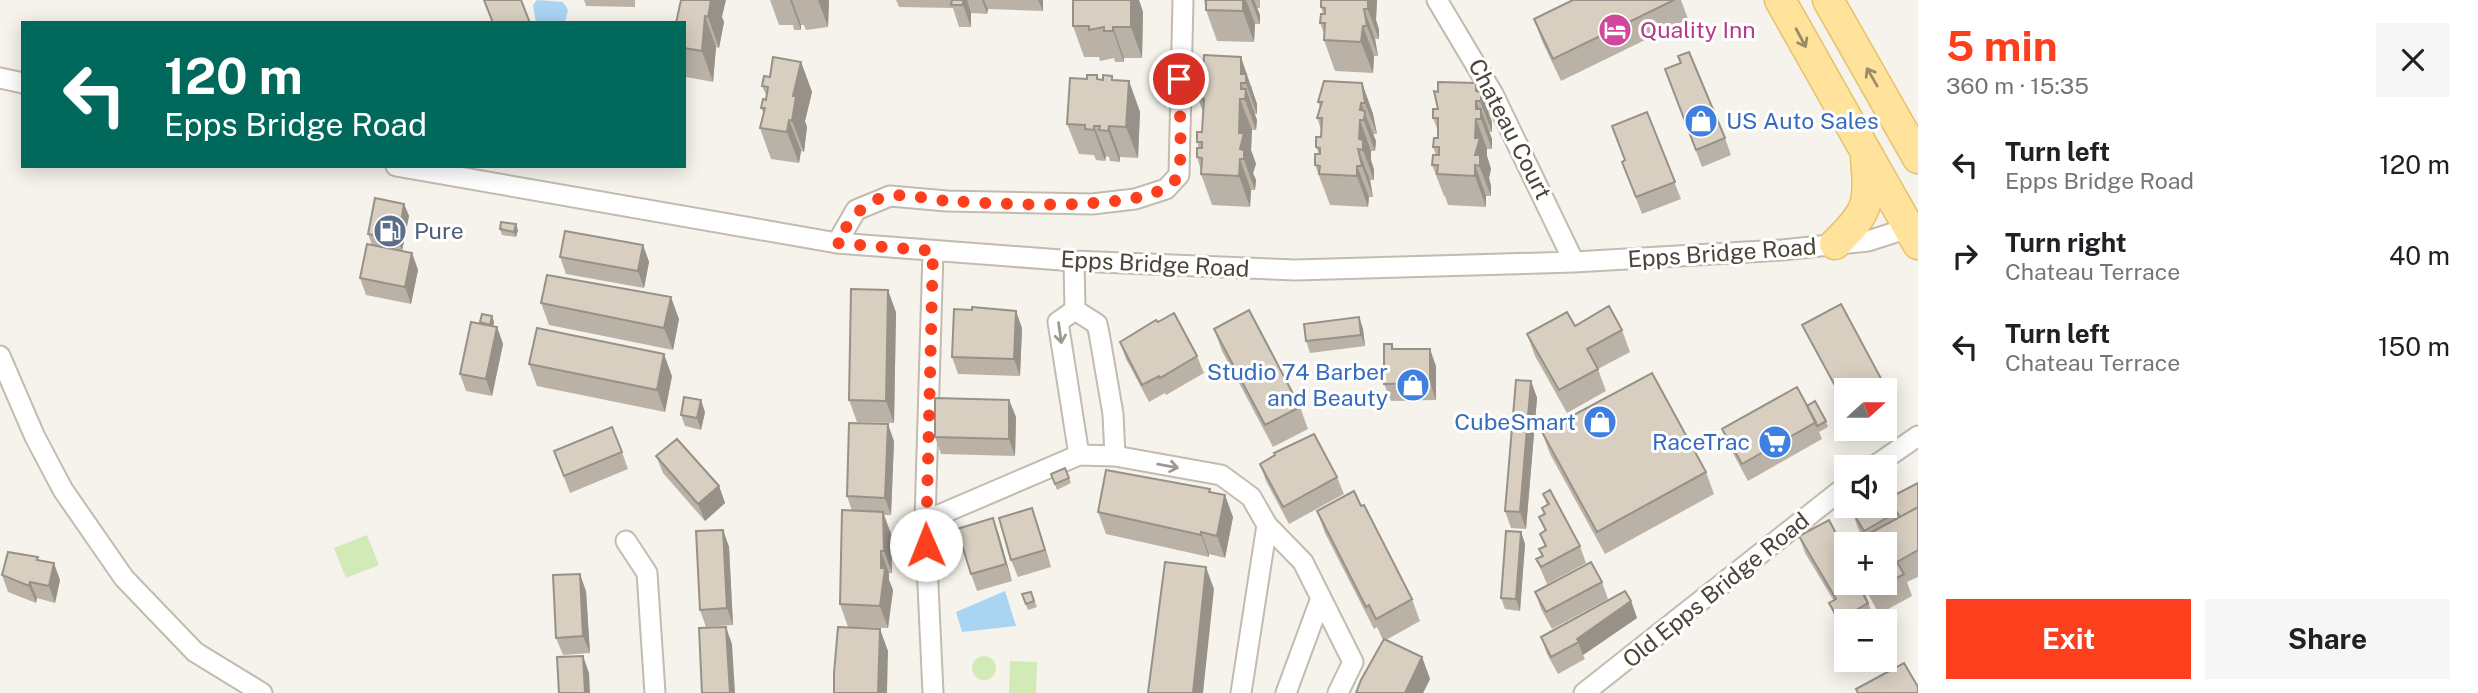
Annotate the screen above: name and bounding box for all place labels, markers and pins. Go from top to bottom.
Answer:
hotel icon: Quality Inn [1596,11,1634,49]
place label: Quality Inn [1640,16,1756,43]
pin [1149,49,1209,109]
shop icon: US Auto Sales [1682,102,1720,140]
place label: US Auto Sales [1726,107,1879,134]
fuel station icon: Pure [371,212,409,250]
place label: Pure [414,217,464,244]
place label: Studio 74 Barber and Beauty [1207,358,1388,411]
shop icon: Studio 74 Barber and Beauty [1394,366,1432,404]
shop icon: CubeSmart [1581,403,1619,441]
place label: CubeSmart [1454,408,1576,435]
supermarket icon: RaceTrac [1756,423,1794,461]
place label: RaceTrac [1652,428,1750,455]

